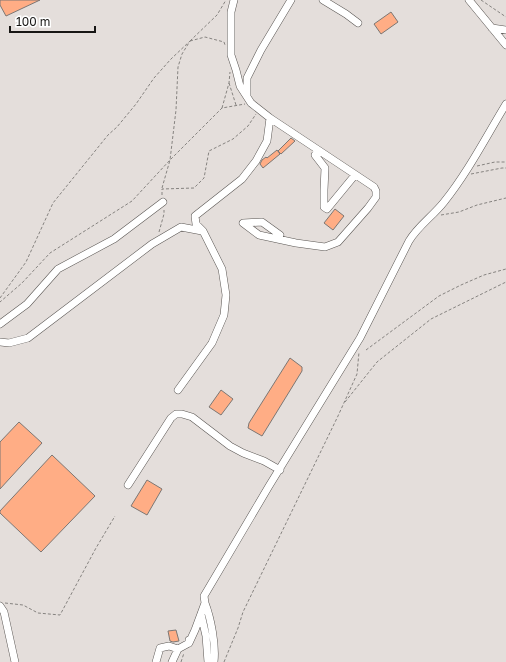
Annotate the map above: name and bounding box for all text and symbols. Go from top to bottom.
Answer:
scale bar [10,8,95,34]
text: 100 m [16,14,50,29]

